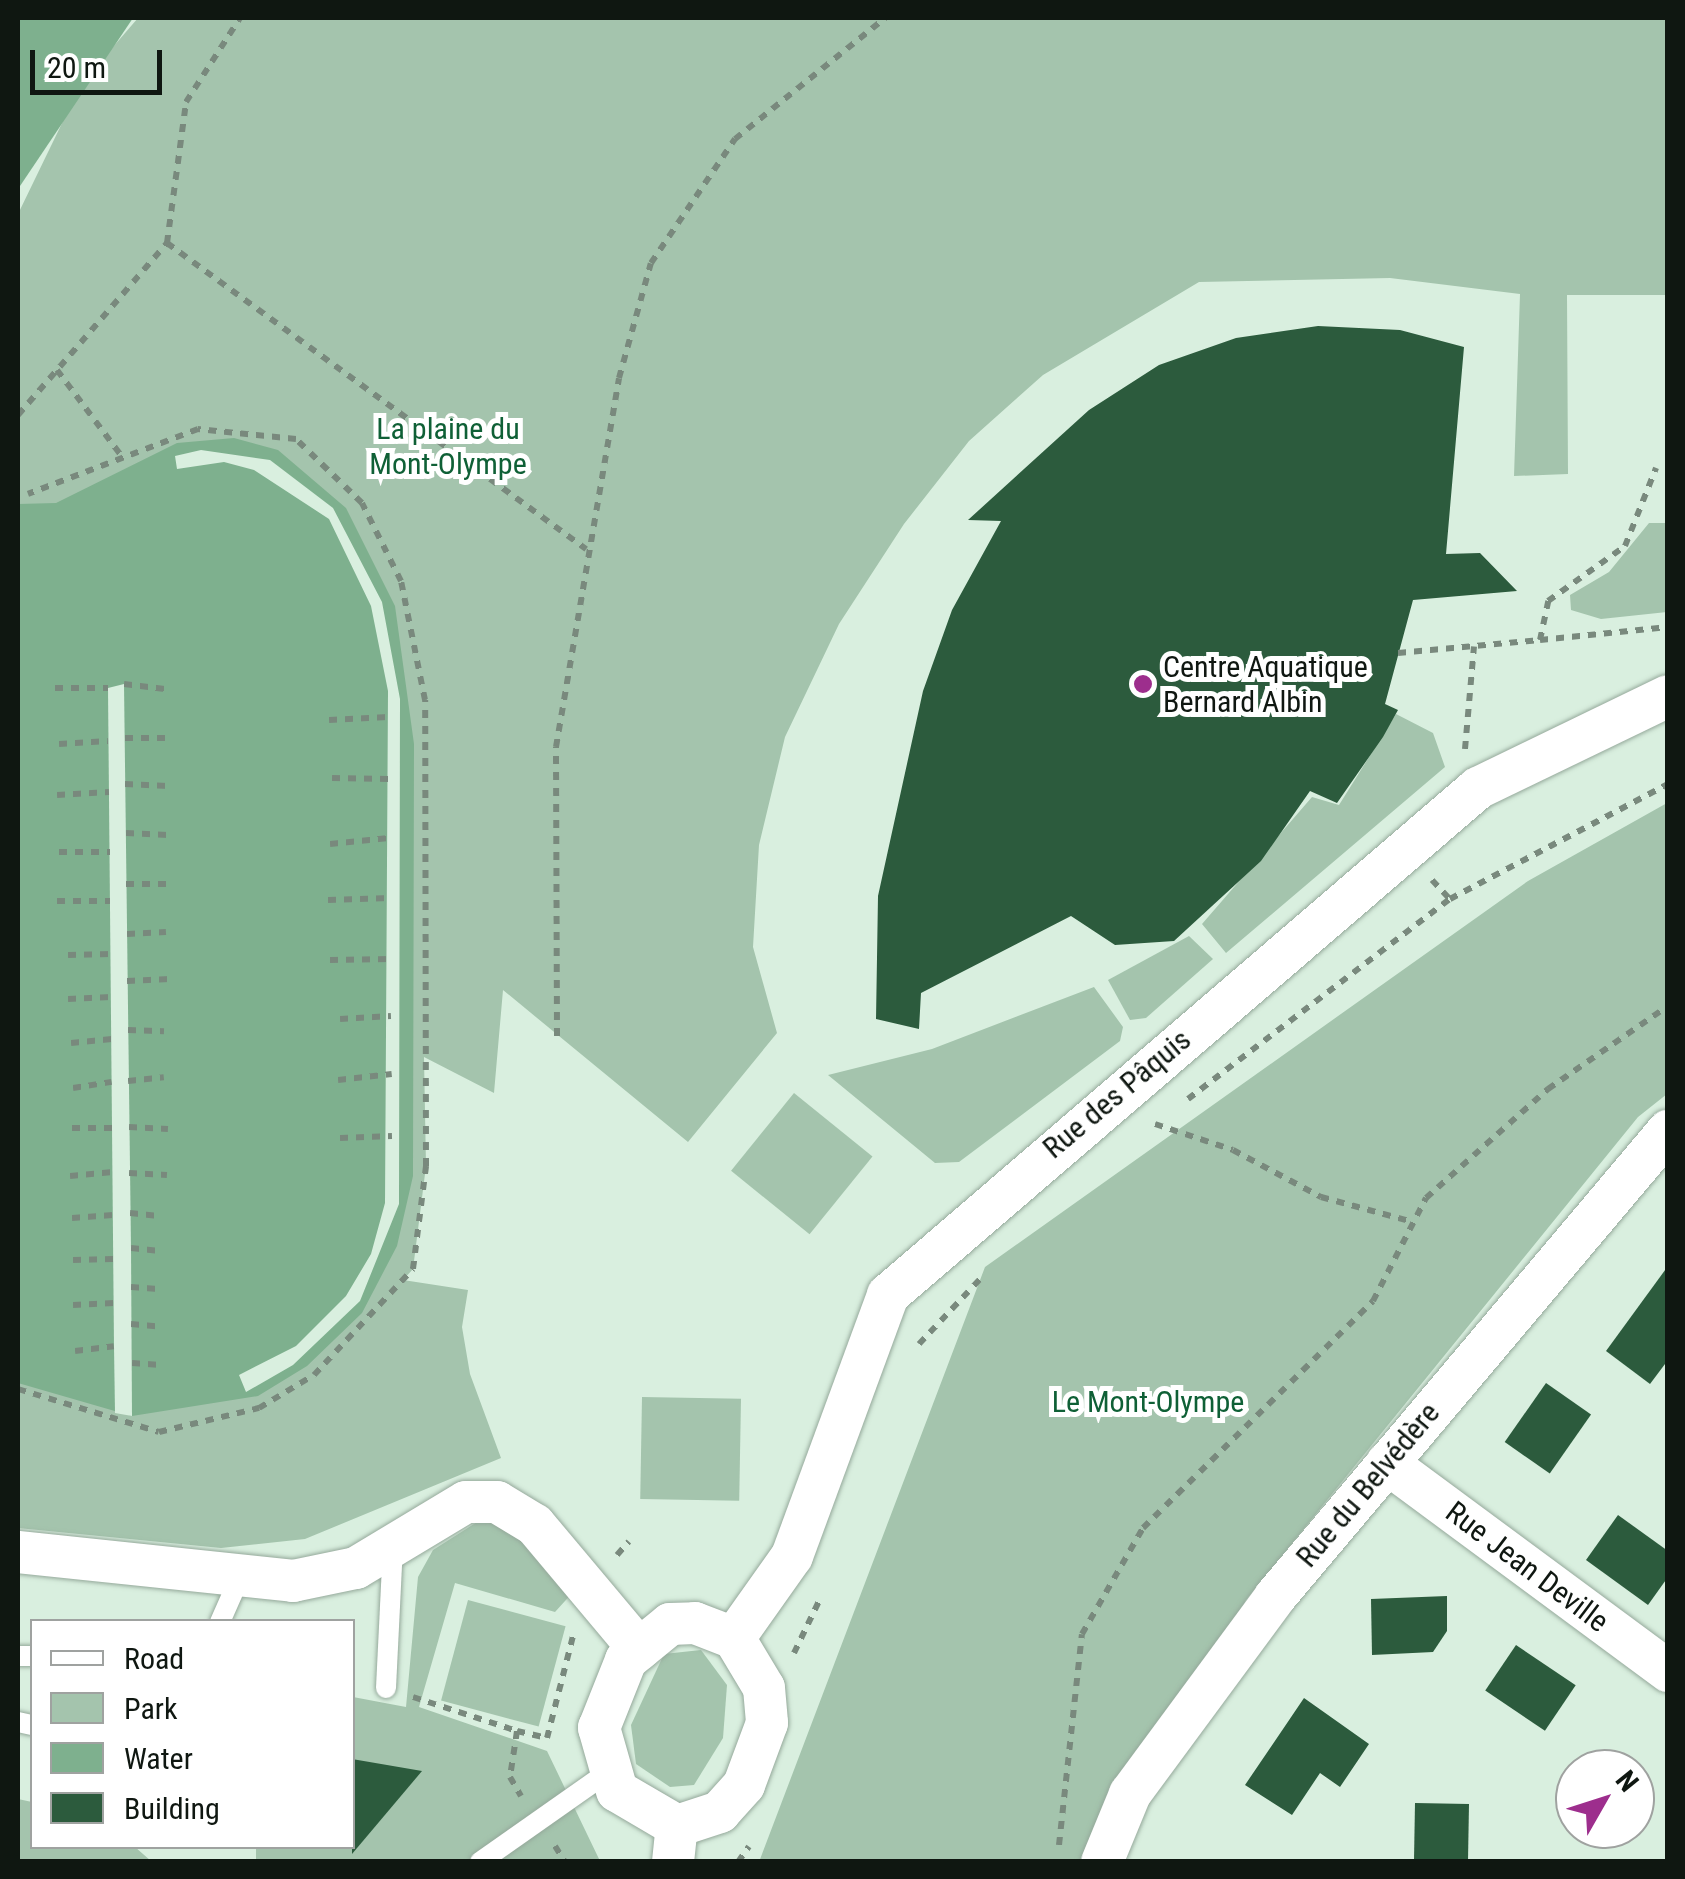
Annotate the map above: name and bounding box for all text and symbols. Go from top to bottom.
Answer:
scale bar [35,30,168,92]
text: 20 m [47,50,106,85]
park label: La plaine du Mont-Olympe [369,411,527,482]
place label: Centre Aquatique Bernard Albin [1163,649,1368,720]
marker: Centre Aquatique Bernard Albin [1132,673,1154,695]
street label: Rue des Pâquis [1036,1022,1198,1166]
park label: Le Mont-Olympe [1052,1384,1244,1420]
street label: Rue du Belvédère [1289,1395,1447,1575]
street label: Rue Jean Deville [1439,1494,1615,1640]
legend [30,1619,355,1849]
text: Road [124,1641,184,1676]
text: Park [124,1691,178,1726]
text: Water [124,1741,193,1776]
north arrow [1555,1749,1655,1849]
text: N [1609,1764,1645,1798]
text: Building [124,1791,220,1826]

